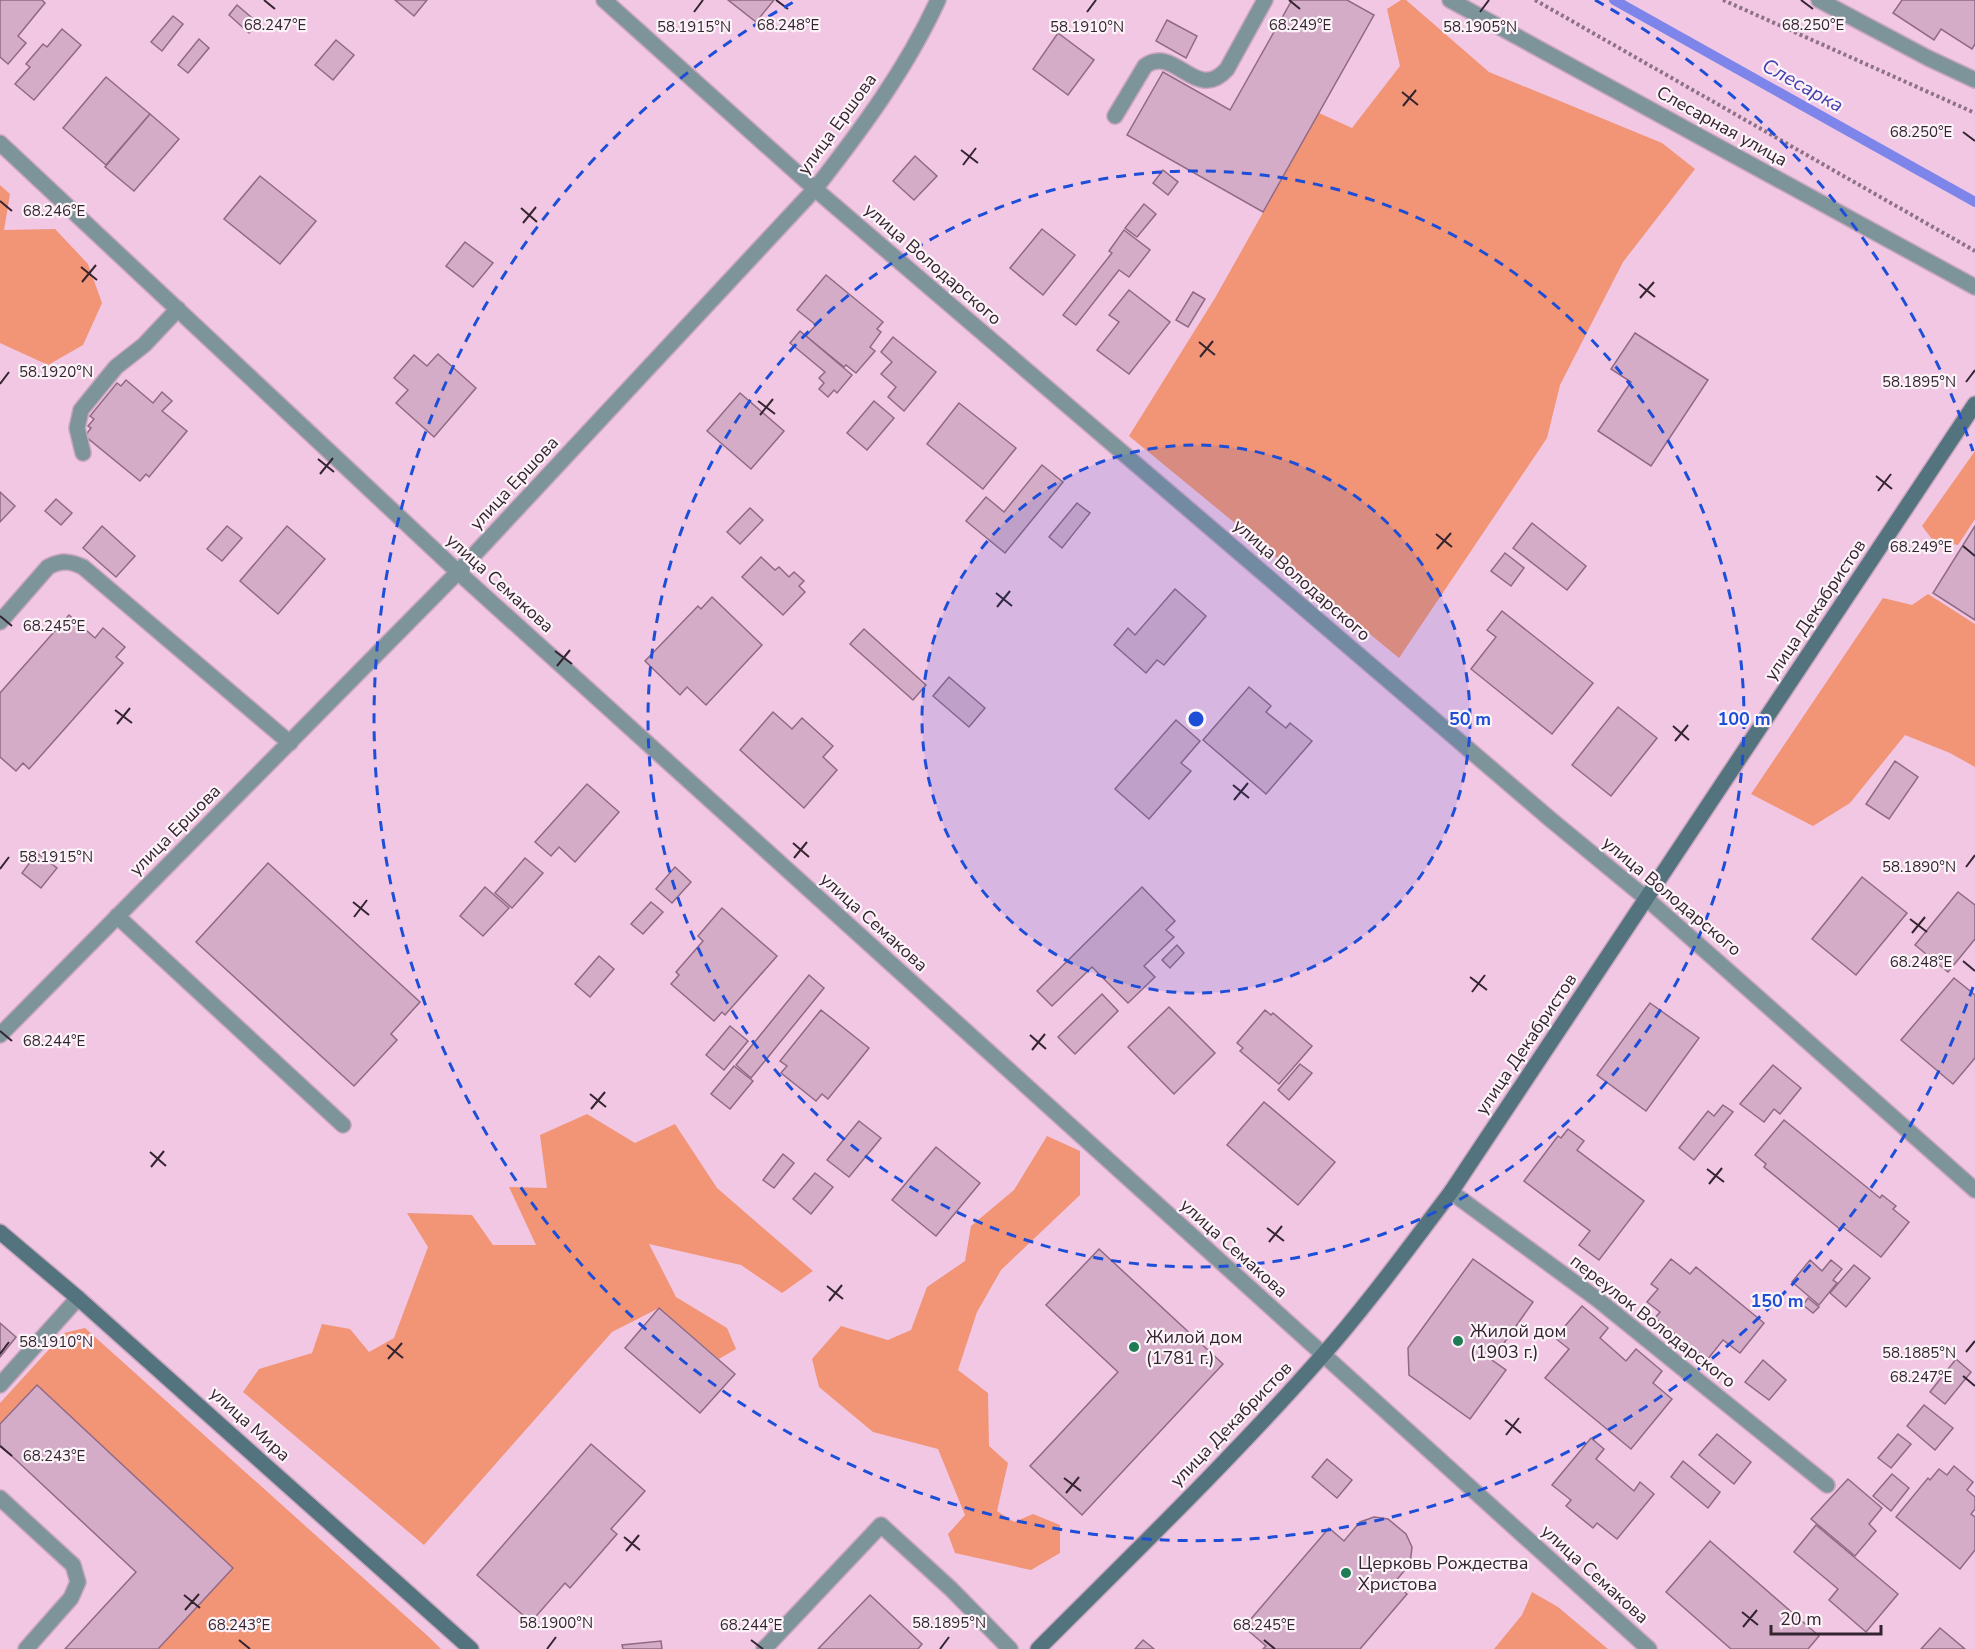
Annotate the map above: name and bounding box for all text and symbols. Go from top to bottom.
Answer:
text: 68.247°E [244,15,306,35]
text: 68.248°E [757,15,819,35]
text: 68.249°E [1269,15,1331,35]
text: 68.250°E [1782,15,1844,35]
text: 58.1915°N [657,17,731,37]
text: 58.1910°N [1050,17,1124,37]
text: 58.1905°N [1443,17,1517,37]
water label: Слесарка [1757,52,1848,119]
street label: улица Ершова [792,68,882,180]
street label: Слесарная улица [1652,80,1792,172]
text: 68.250°E [1890,122,1952,142]
street label: улица Володарского [859,198,1007,330]
text: 68.246°E [23,201,85,221]
text: 58.1920°N [19,362,93,382]
text: 58.1895°N [1882,372,1956,392]
street label: улица Ершова [464,431,564,535]
street label: улица Володарского [1228,514,1376,646]
street label: улица Семакова [441,528,559,638]
street label: улица Декабристов [1759,535,1871,685]
text: 68.249°E [1890,537,1952,557]
text: 68.245°E [23,616,85,636]
text: 50 m [1449,707,1491,731]
text: 100 m [1717,707,1771,731]
centre of rings [1186,709,1206,729]
street label: улица Ершова [124,779,226,881]
street label: улица Володарского [1597,831,1747,961]
text: 58.1915°N [19,847,93,867]
text: 58.1890°N [1882,857,1956,877]
street label: улица Семакова [815,867,933,977]
text: 68.248°E [1890,952,1952,972]
street label: улица Декабристов [1470,969,1582,1119]
text: 68.244°E [23,1031,85,1051]
street label: улица Семакова [1175,1193,1293,1303]
street label: переулок Володарского [1565,1249,1741,1393]
text: 150 m [1750,1289,1804,1313]
place label: Жилой дом (1903 г.) [1470,1319,1566,1364]
place label: Жилой дом (1781 г.) [1146,1325,1242,1370]
text: 58.1910°N [19,1332,93,1352]
marker: Жилой дом (1903 г.) [1451,1334,1465,1348]
marker: Жилой дом (1781 г.) [1127,1340,1141,1354]
text: 58.1885°N [1882,1343,1956,1363]
street label: улица Декабристов [1165,1356,1297,1492]
text: 68.247°E [1890,1367,1952,1387]
street label: улица Мира [204,1381,296,1467]
text: 68.243°E [23,1446,85,1466]
street label: улица Семакова [1536,1519,1654,1629]
place label: Церковь Рождества Христова [1358,1551,1528,1596]
marker: Церковь Рождества Христова [1339,1566,1353,1580]
scale bar [1771,1598,1880,1636]
text: 20 m [1780,1607,1822,1631]
text: 58.1900°N [519,1613,593,1633]
text: 58.1895°N [912,1613,986,1633]
text: 68.243°E [208,1615,270,1635]
text: 68.244°E [720,1615,782,1635]
text: 68.245°E [1233,1615,1295,1635]

